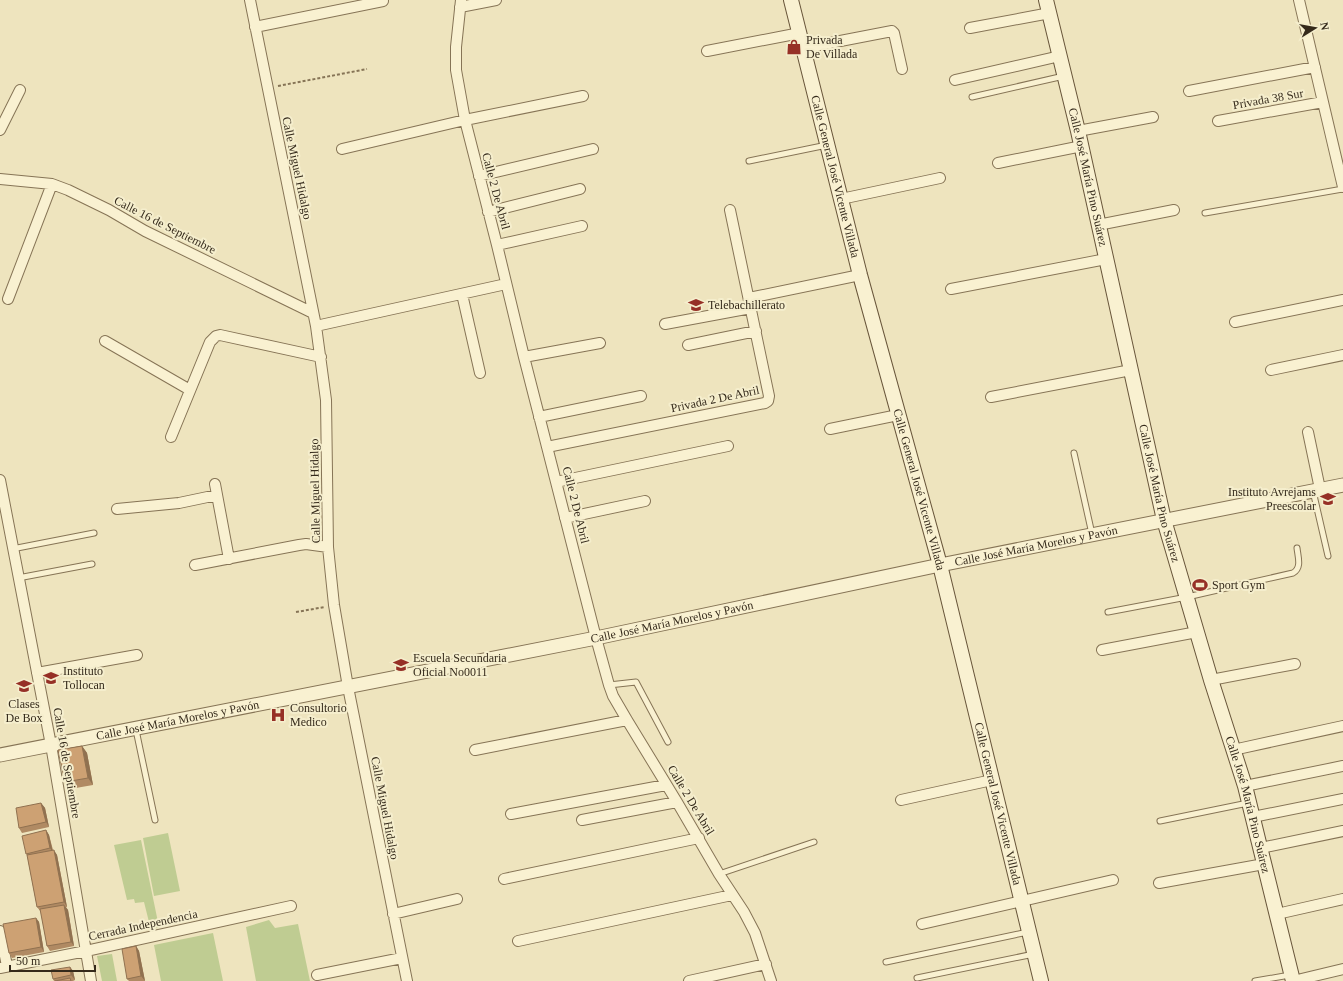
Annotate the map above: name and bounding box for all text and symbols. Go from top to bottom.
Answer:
north arrow [1295,8,1335,48]
text: N [1318,21,1331,31]
place label: Privada De Villada [806,33,858,61]
shop icon: Privada De Villada [785,38,803,56]
street label: Privada 38 Sur [1232,86,1304,112]
street label: Calle General José Vicente Villada [808,94,863,260]
street label: Calle José María Pino Suárez [1066,106,1110,248]
street label: Calle Miguel Hidalgo [279,115,315,221]
street label: Calle 2 De Abril [479,151,513,232]
street label: Calle 16 de Septiembre [112,193,218,257]
school or university icon: Telebachillerato [687,296,705,314]
place label: Telebachillerato [708,298,785,312]
street label: Privada 2 De Abril [669,383,761,415]
street label: Calle General José Vicente Villada [890,407,948,572]
street label: Calle José María Pino Suárez [1136,423,1183,564]
street label: Calle Miguel Hidalgo [307,439,323,543]
street label: Calle 2 De Abril [560,465,593,546]
place label: Instituto Avrejams Preescolar [1228,485,1316,513]
school or university icon: Instituto Avrejams Preescolar [1319,490,1337,508]
street label: Calle José María Morelos y Pavón [953,523,1119,569]
sports icon: Sport Gym [1191,576,1209,594]
place label: Sport Gym [1212,578,1266,592]
street label: Calle José María Morelos y Pavón [590,598,754,646]
place label: Escuela Secundaria Oficial No0011 [413,651,507,679]
school or university icon: Escuela Secundaria Oficial No0011 [392,656,410,674]
place label: Instituto Tollocan [63,664,105,692]
school or university icon: Instituto Tollocan [42,669,60,687]
school or university icon: Clases De Box [15,677,33,695]
place label: Clases De Box [6,697,43,725]
street label: Calle José María Morelos y Pavón [95,697,260,743]
place label: Consultorio Medico [290,701,347,729]
street label: Calle 16 de Septiembre [50,706,84,820]
hospital icon: Consultorio Medico [269,706,287,724]
street label: Calle General José Vicente Villada [971,721,1025,887]
street label: Calle José María Pino Suárez [1222,734,1273,874]
street label: Calle Miguel Hidalgo [368,755,402,861]
street label: Calle 2 De Abril [665,763,718,838]
street label: Cerrada Independencia [87,906,199,943]
scale bar [10,947,95,973]
text: 50 m [16,954,41,968]

